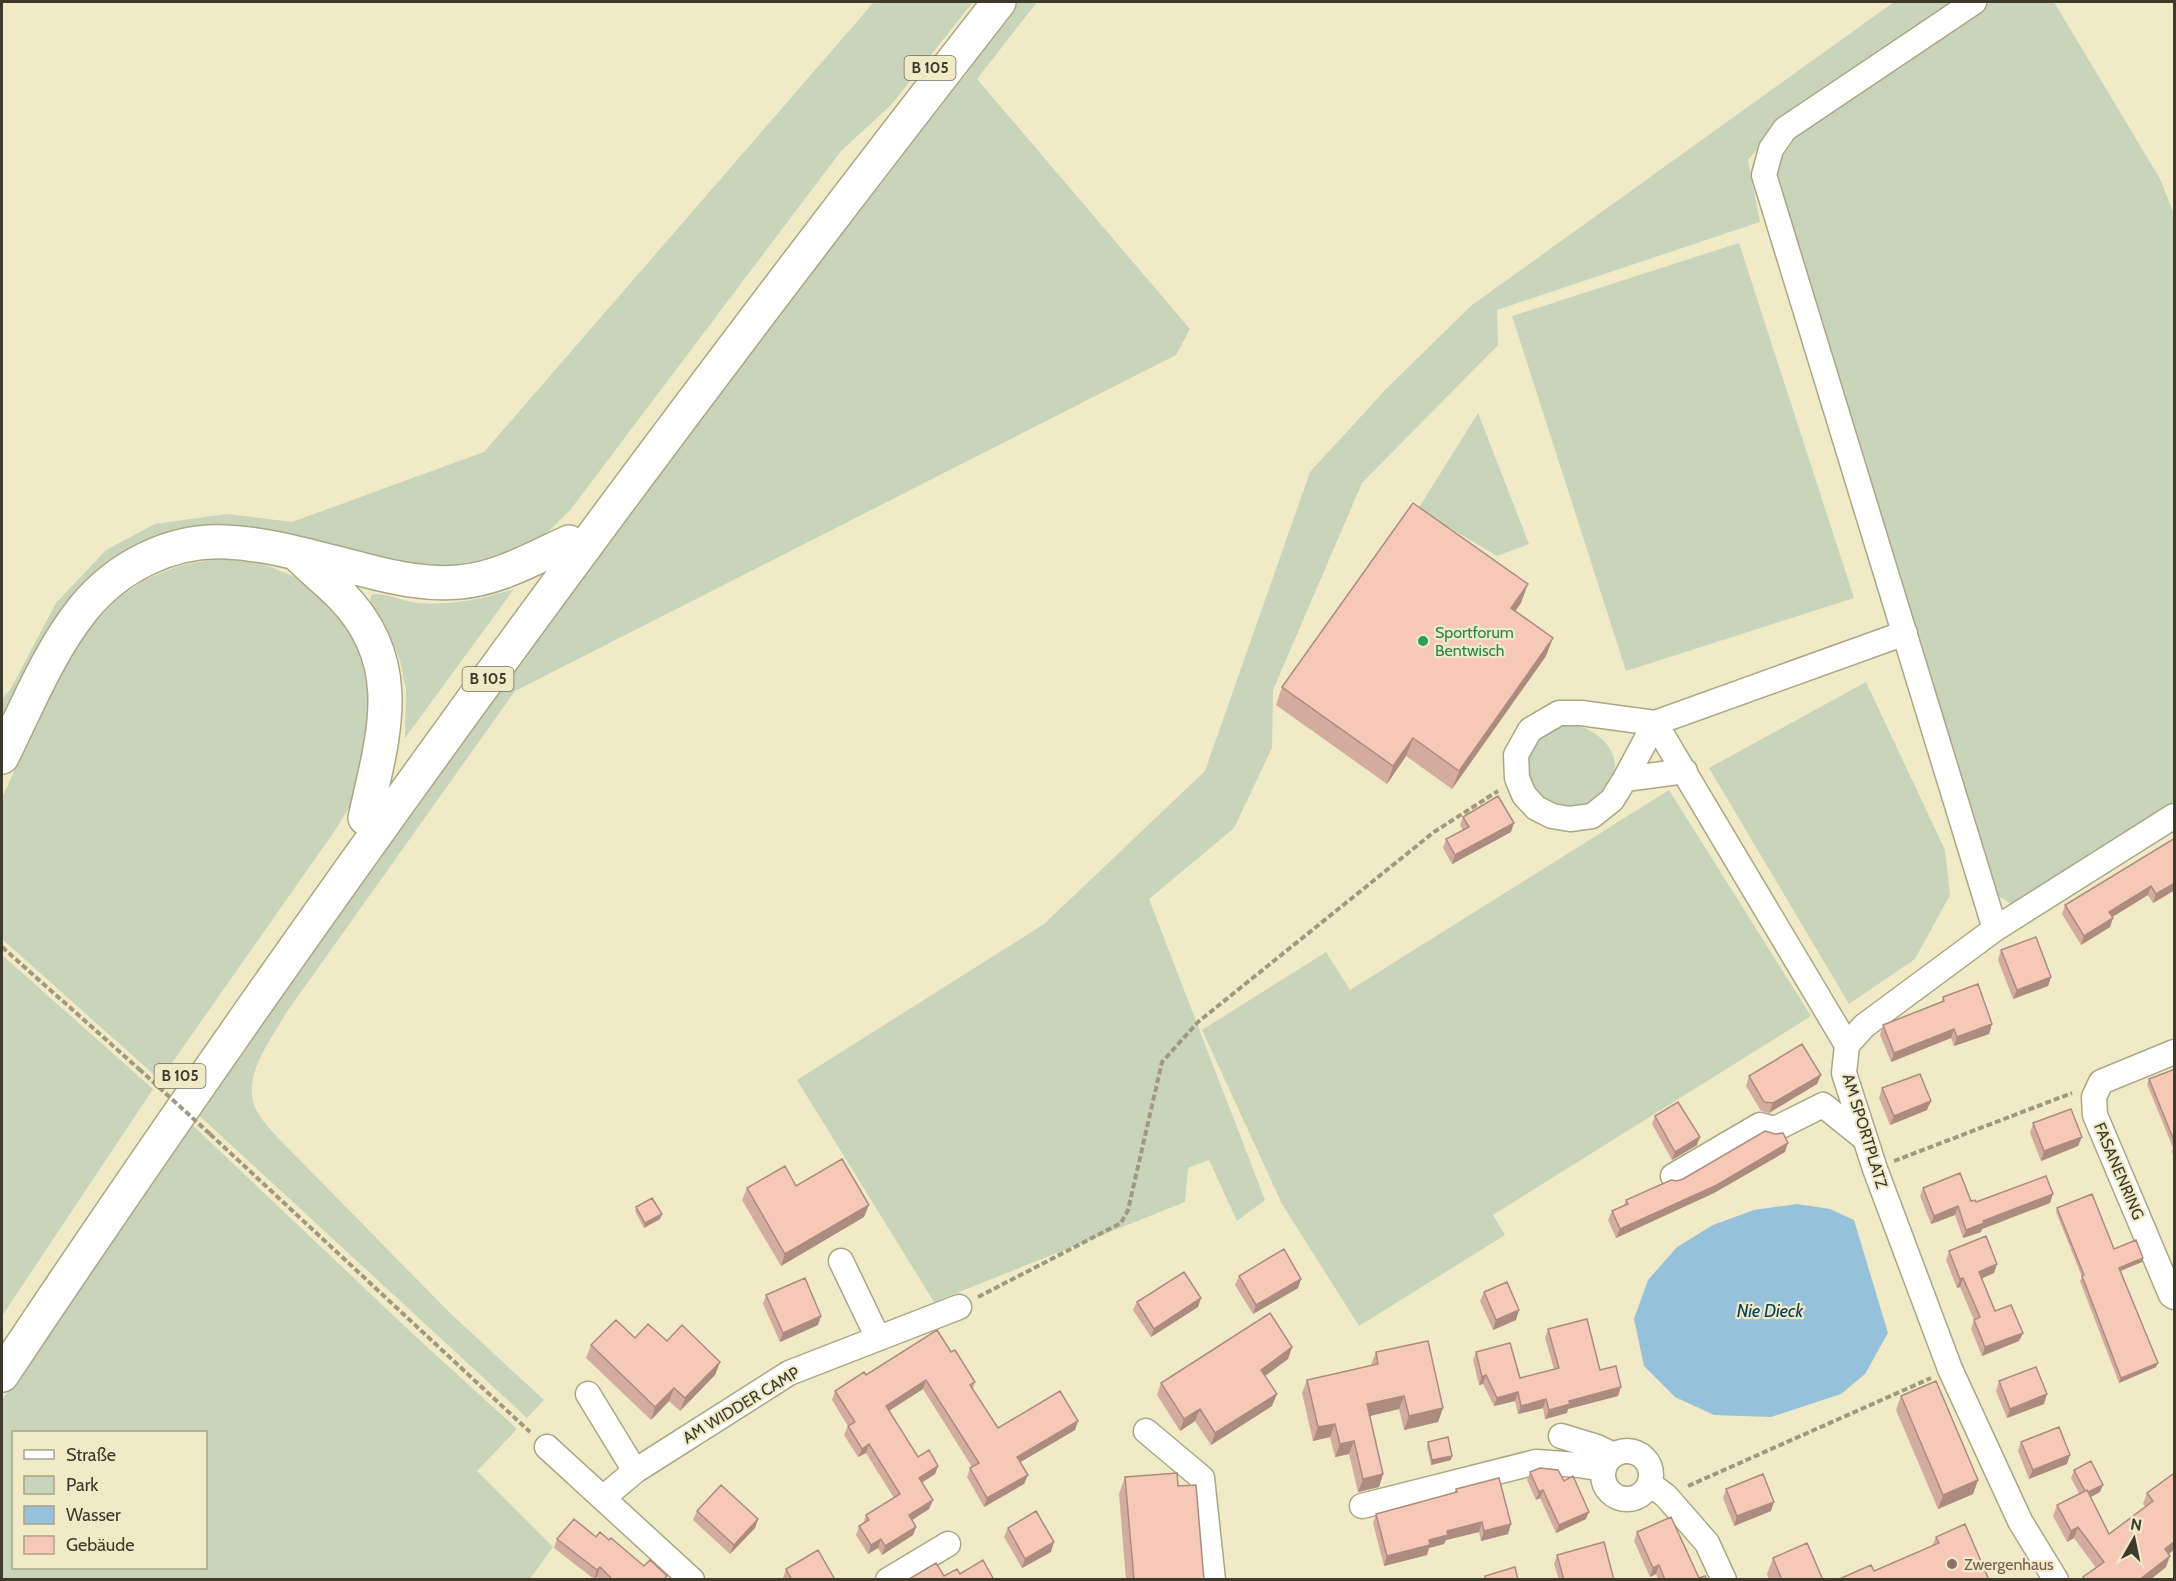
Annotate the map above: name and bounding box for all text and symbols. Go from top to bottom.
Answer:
road number: B 105 [904,56,956,80]
place label: Sportforum Bentwisch [1435,623,1514,660]
marker: Sportforum Bentwisch [1416,634,1430,648]
road number: B 105 [462,667,514,691]
road number: B 105 [154,1064,206,1088]
street label: AM SPORTPLATZ [1839,1071,1892,1191]
street label: FASANENRING [2090,1120,2148,1222]
water label: Nie Dieck [1737,1300,1805,1322]
street label: AM WIDDER CAMP [679,1363,803,1447]
legend [12,1431,207,1569]
text: Straße [66,1444,116,1466]
text: Park [66,1474,99,1496]
text: Wasser [66,1504,121,1526]
north arrow [2104,1509,2164,1569]
text: N [2129,1514,2143,1535]
text: Gebäude [66,1534,135,1556]
place label: Zwergenhaus [1964,1555,2054,1574]
marker: Zwergenhaus [1945,1557,1959,1571]

